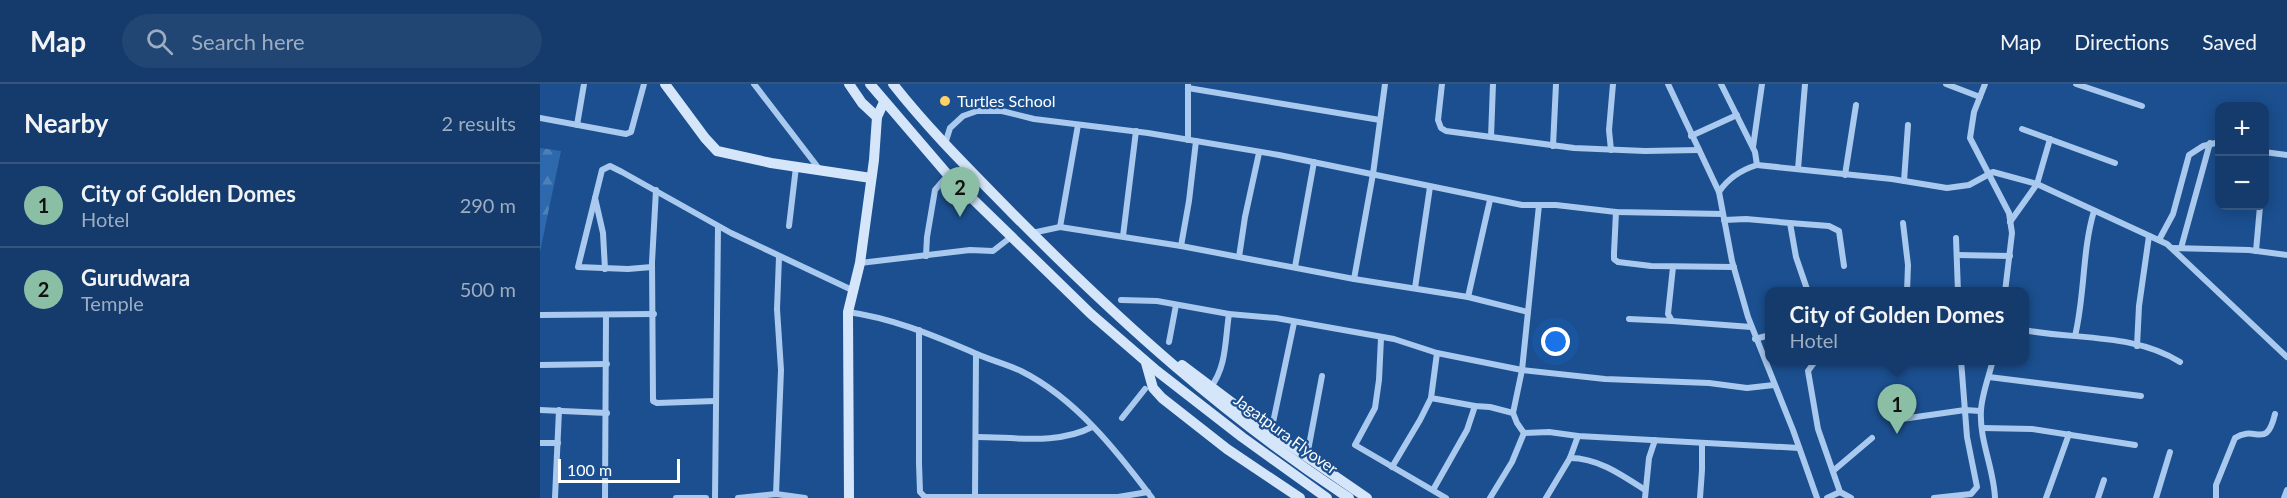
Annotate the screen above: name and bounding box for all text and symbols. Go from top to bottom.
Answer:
search box [122,14,542,68]
text: Map [30,24,86,58]
icon: search [143,25,176,58]
text: Search here [191,28,305,55]
text: Map [2000,29,2041,54]
text: Directions [2074,29,2169,54]
text: Saved [2202,29,2257,54]
place label: Turtles School [957,91,1056,110]
marker: Turtles School [938,94,952,108]
map controls [2215,102,2269,210]
button: + [2215,102,2269,156]
text: Nearby [24,107,109,139]
text: 2 results [441,111,516,135]
button: − [2215,156,2269,210]
pin: 2 [940,168,980,217]
text: City of Golden Domes [81,180,296,207]
text: 1 [38,193,49,217]
text: 290 m [460,193,516,217]
text: Hotel [81,207,130,231]
text: Gurudwara [81,264,190,291]
text: 2 [38,277,49,301]
text: 500 m [460,277,516,301]
popup [1765,287,2029,365]
text: Temple [81,291,144,315]
text: City of Golden Domes [1790,301,2004,328]
your location [1541,327,1570,356]
text: Hotel [1790,328,1838,352]
pin: 1 [1878,384,1916,434]
street label: Jagatpura Flyover [1231,390,1342,478]
scale bar [558,456,680,484]
text: 100 m [567,460,612,479]

